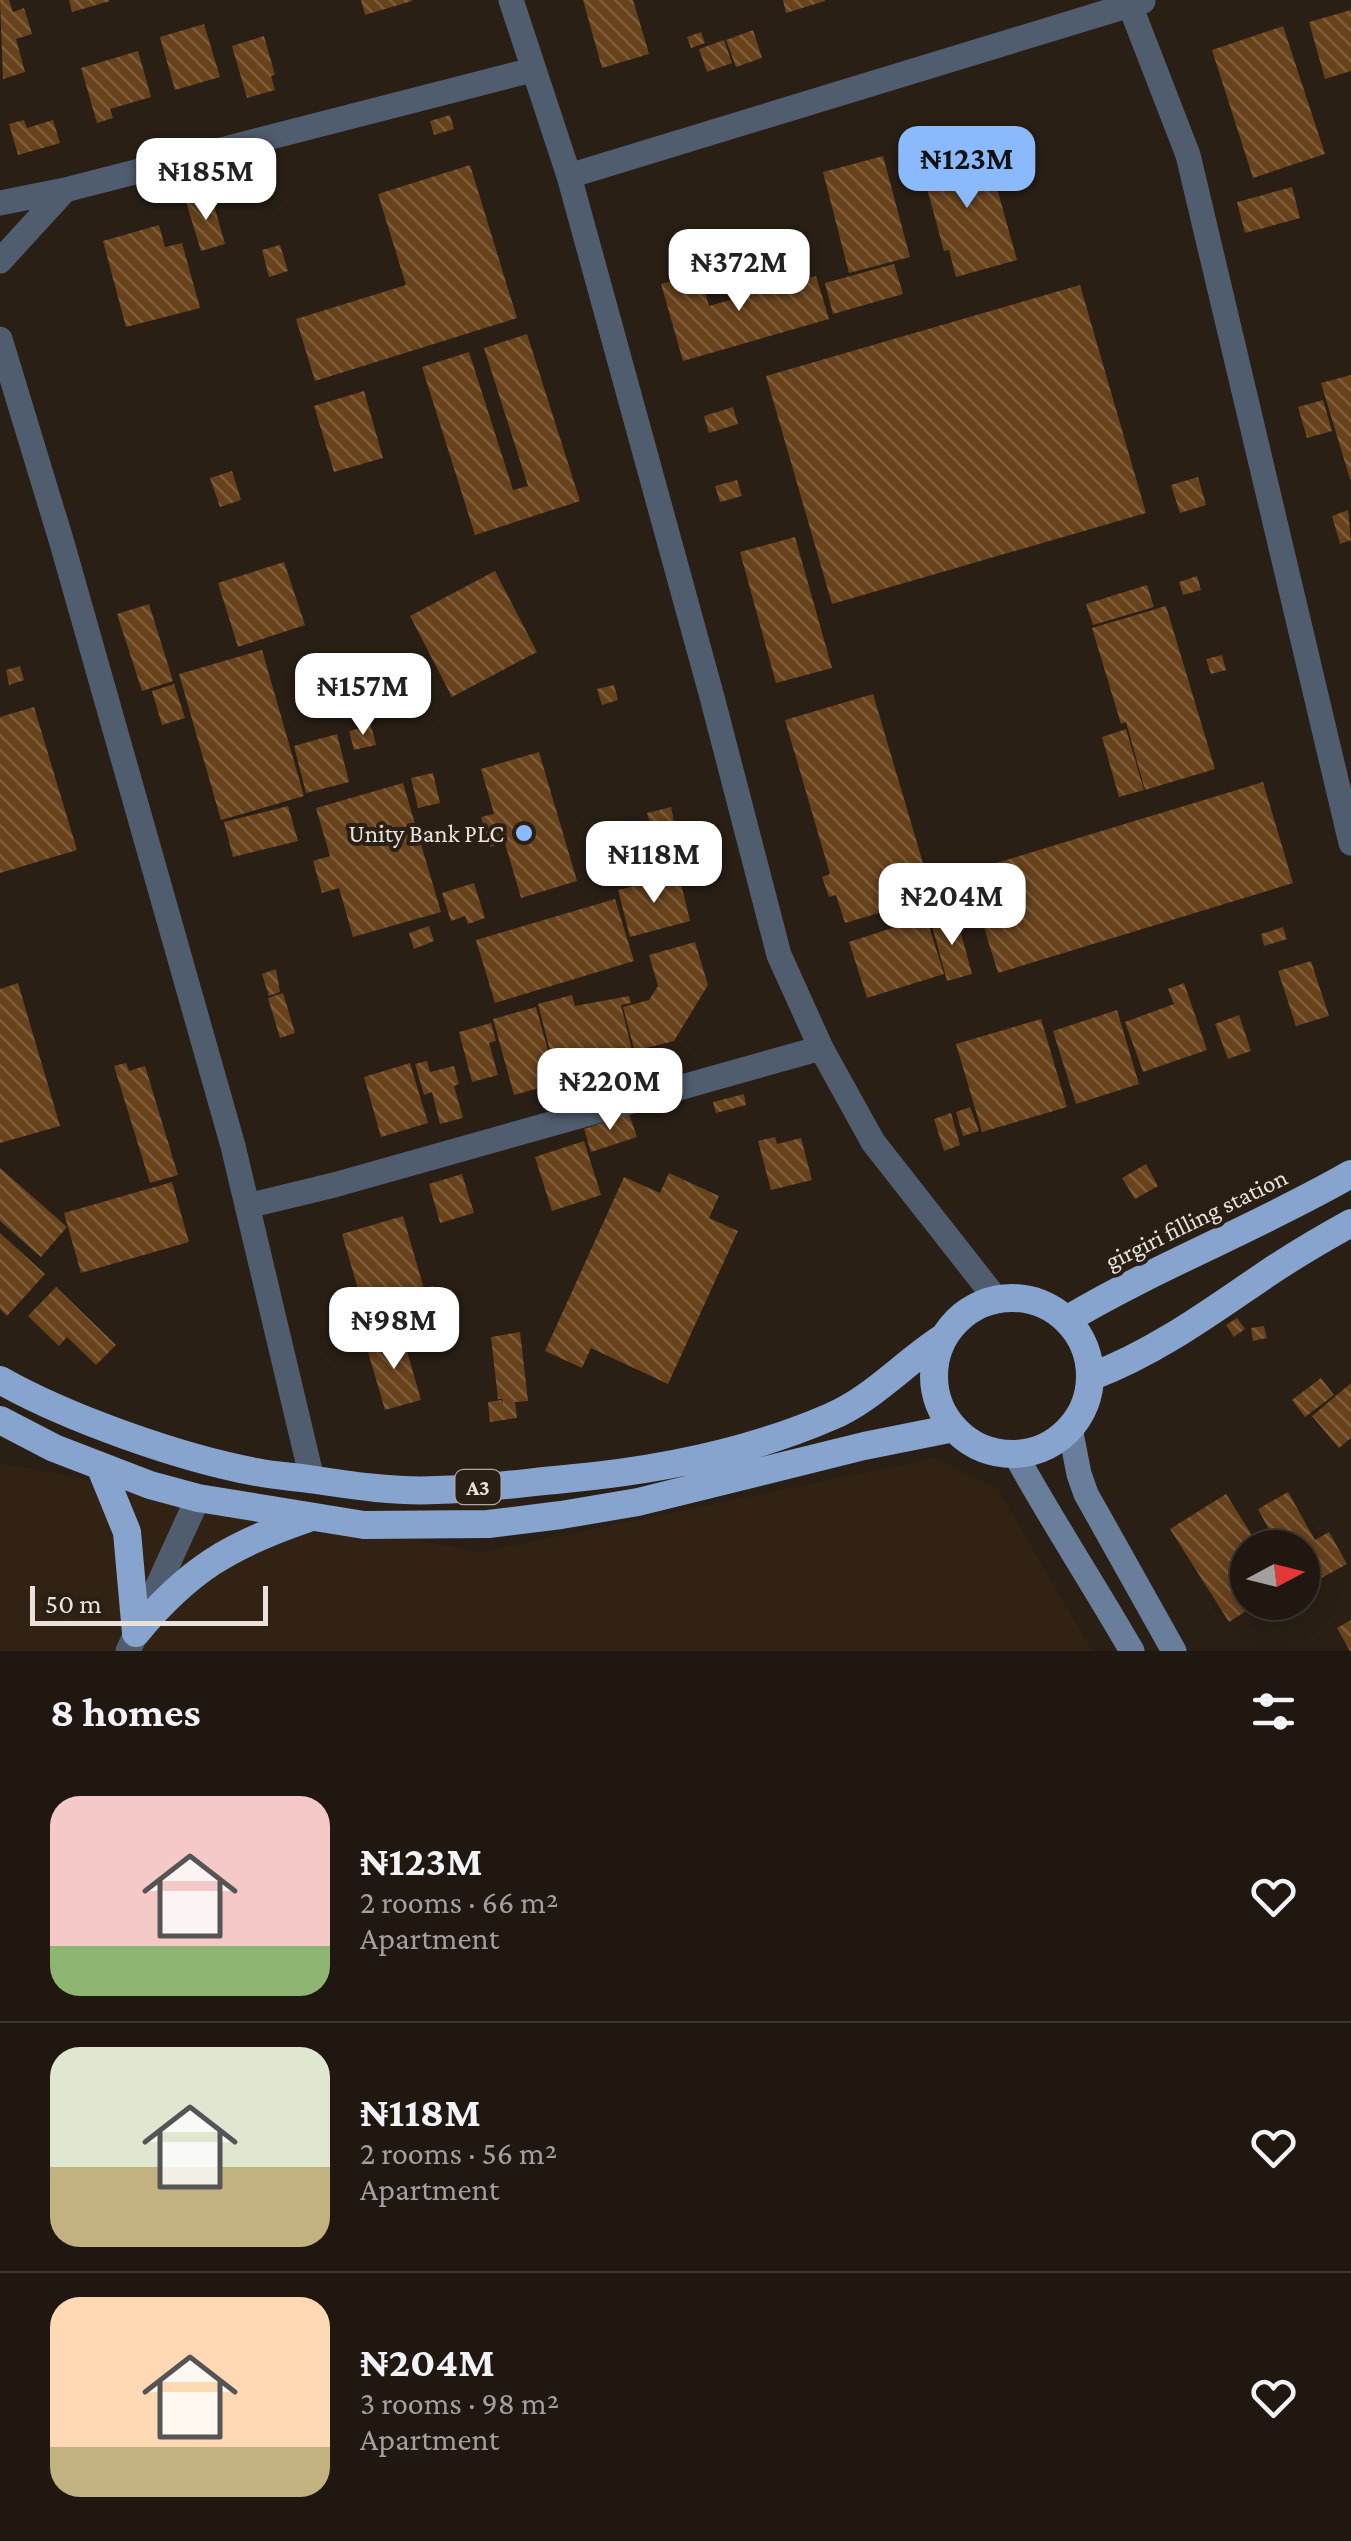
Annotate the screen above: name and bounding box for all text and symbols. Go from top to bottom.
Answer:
pin: ₦123M [897,126,1037,211]
pin: ₦185M [136,138,276,223]
text: ₦123M [920,140,1014,176]
text: ₦185M [158,152,254,188]
pin: ₦372M [669,229,809,314]
text: ₦372M [691,243,787,279]
pin: ₦157M [293,653,433,738]
text: ₦157M [317,667,409,703]
place label: Unity Bank PLC [349,820,504,848]
pin: ₦118M [584,821,724,906]
marker: Unity Bank PLC [513,822,535,844]
text: ₦118M [608,835,700,871]
pin: ₦204M [882,863,1022,948]
text: ₦204M [901,877,1003,913]
pin: ₦220M [540,1048,680,1133]
text: ₦220M [559,1062,661,1098]
street label: girgiri filling station [1101,1163,1292,1276]
pin: ₦98M [335,1287,453,1372]
text: ₦98M [351,1301,437,1337]
road number: A3 [456,1470,500,1504]
north arrow [1230,1530,1320,1620]
map controls [1230,1530,1320,1620]
scale bar [30,1581,268,1626]
text: 50 m [45,1588,102,1619]
icon: filters [1246,1684,1301,1739]
text: 8 homes [50,1688,201,1735]
icon: home [130,1836,250,1956]
text: ₦123M [360,1837,483,1884]
icon: heart [1246,1869,1301,1924]
text: 2 rooms · 66 m² [360,1884,558,1920]
text: Apartment [360,1920,499,1956]
icon: home [130,2087,250,2207]
text: ₦118M [360,2088,481,2135]
icon: heart [1246,2120,1301,2175]
text: 2 rooms · 56 m² [360,2135,557,2171]
text: Apartment [360,2171,499,2207]
icon: home [130,2337,250,2457]
text: ₦204M [360,2338,495,2385]
icon: heart [1246,2370,1301,2425]
text: 3 rooms · 98 m² [360,2385,559,2421]
text: Apartment [360,2421,499,2457]

